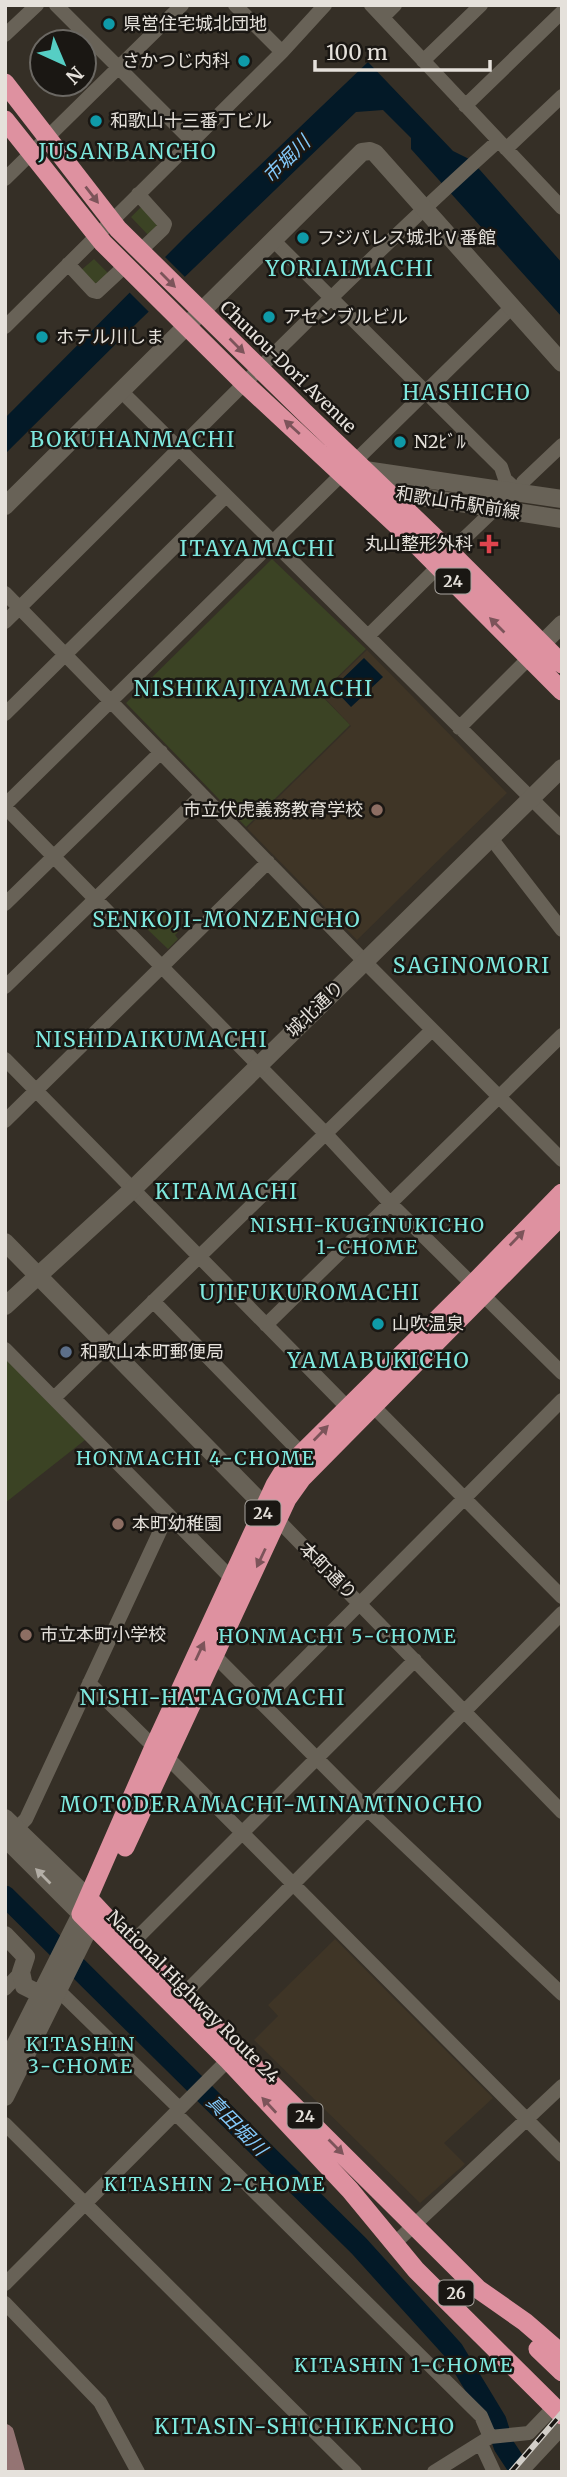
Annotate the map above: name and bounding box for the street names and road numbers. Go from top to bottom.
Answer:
street label: Chuuou-Dori Avenue [215,296,361,438]
street label: 和歌山市駅前線 [394,481,522,524]
road number: 24 [435,568,470,594]
street label: 城北通り [281,975,349,1042]
road number: 24 [246,1500,280,1526]
street label: 本町通り [295,1537,362,1604]
street label: National Highway Route 24 [102,1905,285,2088]
road number: 24 [288,2104,322,2128]
road number: 26 [438,2280,474,2306]

